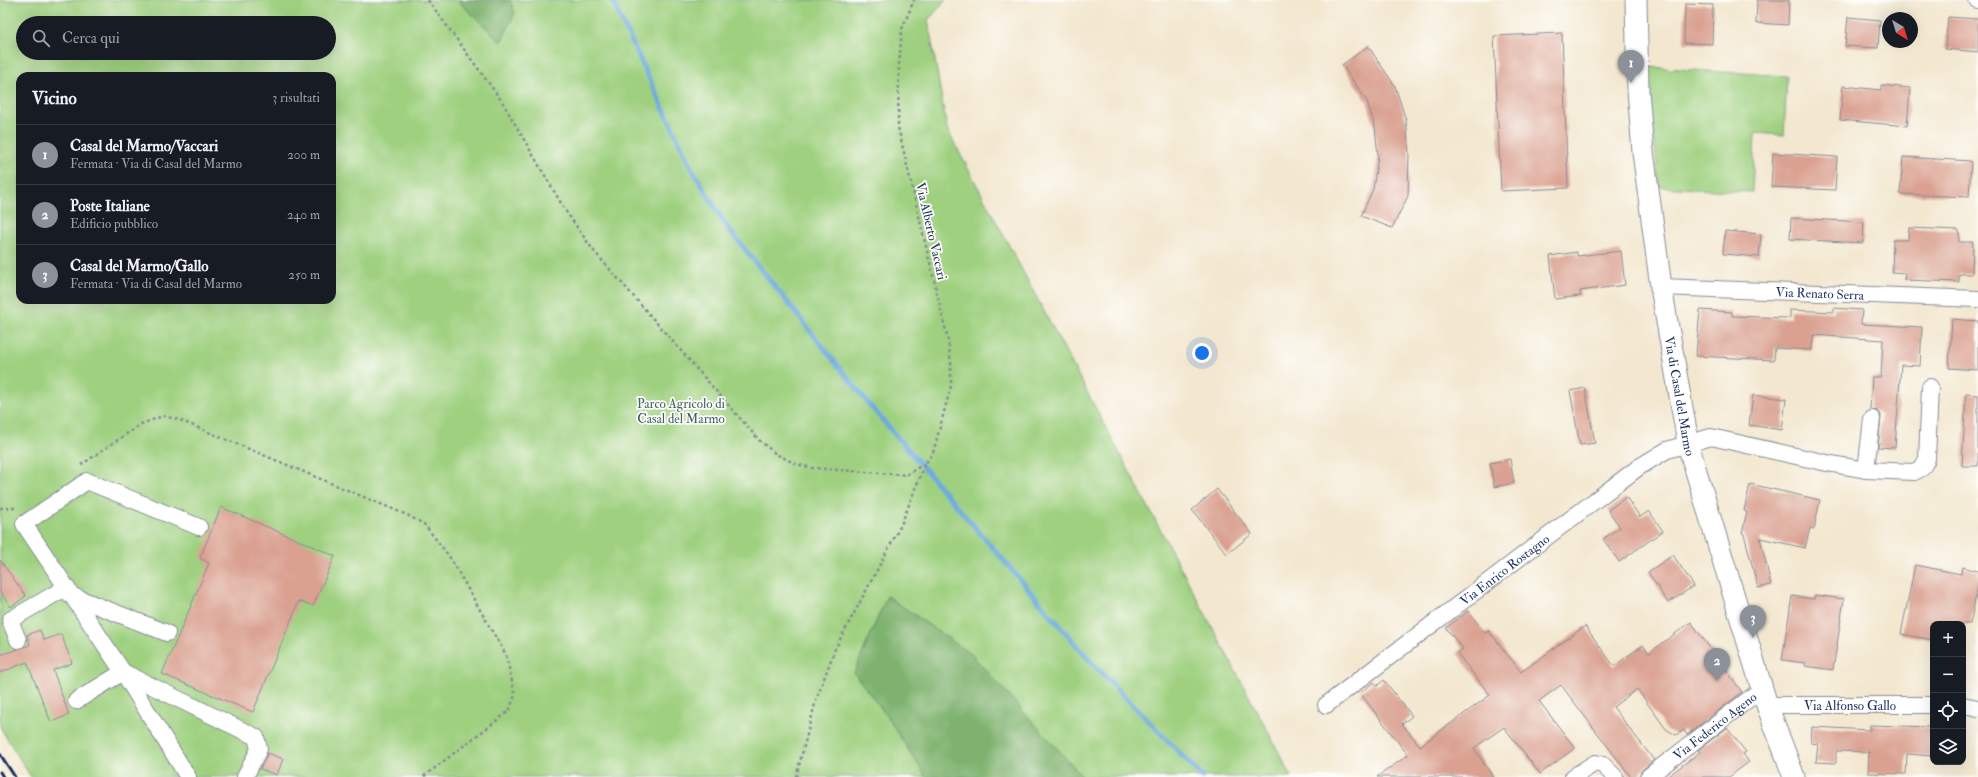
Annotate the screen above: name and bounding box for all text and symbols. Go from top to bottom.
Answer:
north arrow [1882,12,1918,48]
search box [16,16,336,60]
icon: search [30,27,52,49]
text: Cerca qui [62,29,120,48]
pin: 1 [1618,50,1644,83]
text: Vicino [32,88,77,109]
text: 3 risultati [272,90,320,106]
text: Casal del Marmo/Vaccari [70,137,218,156]
text: 1 [43,147,47,163]
text: 200 m [287,147,320,163]
text: Fermata · Via di Casal del Marmo [70,156,242,172]
street label: Via Alberto Vaccari [912,181,950,282]
text: Poste Italiane [70,197,150,216]
text: 2 [42,207,48,223]
text: 240 m [287,207,320,223]
text: Edificio pubblico [70,216,158,232]
text: Casal del Marmo/Gallo [70,257,209,276]
text: 3 [43,267,48,283]
text: 250 m [288,267,320,283]
text: Fermata · Via di Casal del Marmo [70,276,242,292]
street label: Via Renato Serra [1775,284,1865,304]
street label: Via di Casal del Marmo [1661,335,1698,458]
your location [1192,343,1212,363]
park label: Parco Agricolo di Casal del Marmo [637,396,726,427]
street label: Via Enrico Rostagno [1457,531,1553,609]
pin: 3 [1740,605,1766,638]
map controls [1930,621,1966,765]
button: + [1930,621,1966,657]
pin: 2 [1704,648,1730,681]
button: − [1930,657,1966,693]
street label: Via Federico Ageno [1670,689,1760,764]
button: locate [1930,693,1966,729]
street label: Via Alfonso Gallo [1804,698,1896,714]
button: layers [1930,729,1966,765]

